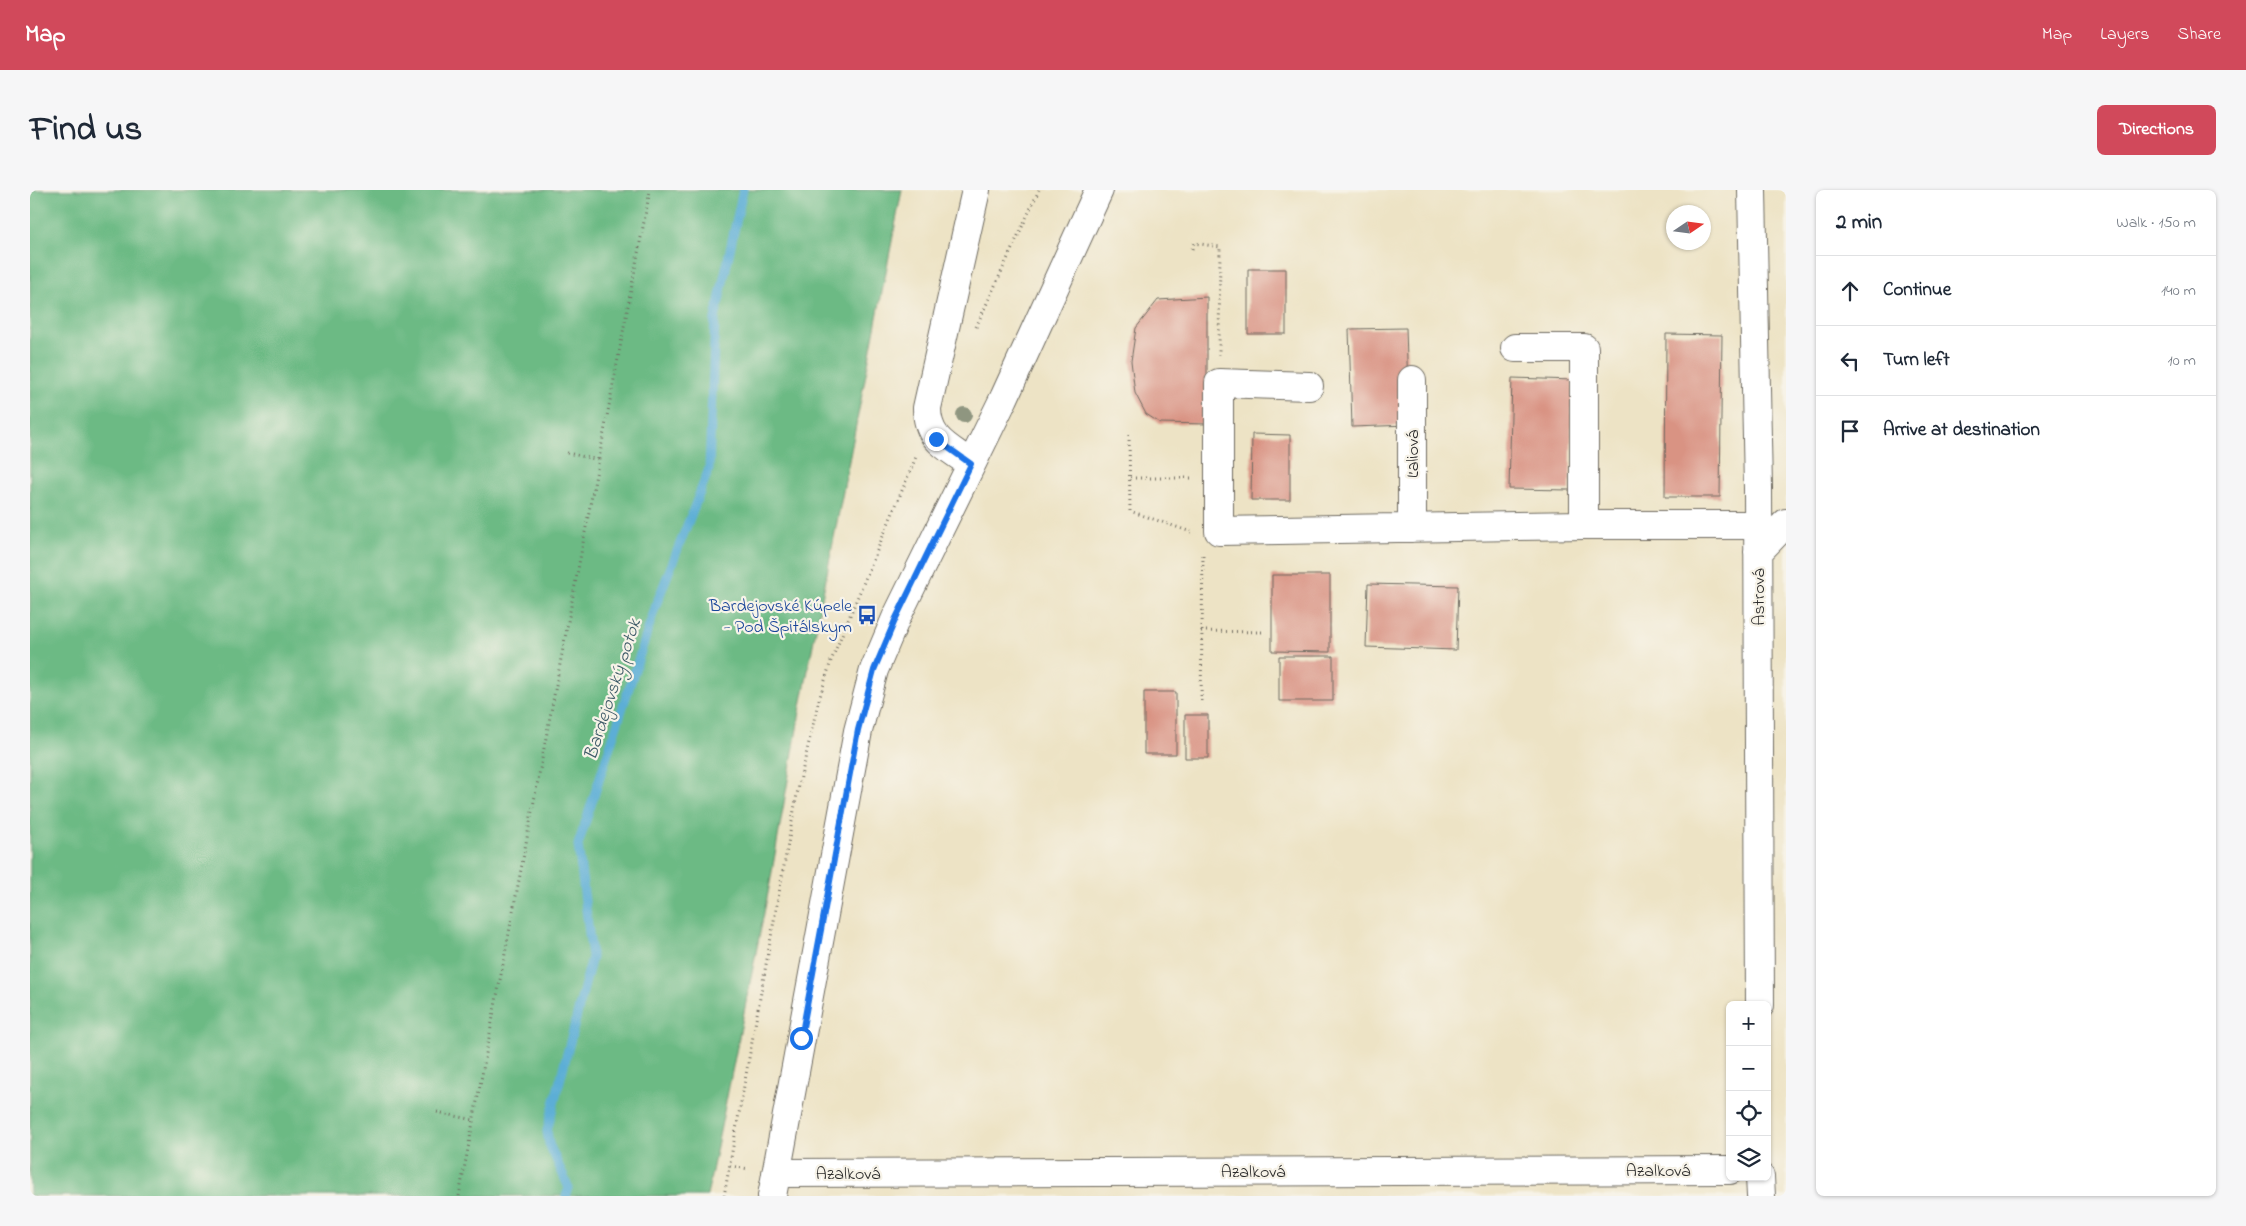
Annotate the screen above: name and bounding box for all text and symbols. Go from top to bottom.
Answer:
text: Map [25,18,66,53]
text: Map [2042,22,2072,48]
text: Layers [2100,22,2150,48]
text: Share [2178,22,2221,48]
text: Find us [30,105,142,156]
button: Directions [2097,105,2216,155]
north arrow [1666,205,1711,250]
text: 2 min [1836,208,1882,238]
text: Walk · 150 m [2116,211,2196,235]
icon: ahead [1836,277,1864,305]
text: Continue [1883,277,1951,304]
text: 140 m [2161,279,2196,303]
icon: left [1836,347,1864,375]
text: Turn left [1883,347,1950,374]
text: 10 m [2168,349,2196,373]
icon: arrive [1836,417,1864,445]
text: Arrive at destination [1883,417,2040,444]
route end [925,428,948,451]
street label: Ľaliová [1401,430,1427,478]
street label: Astrová [1747,568,1773,626]
place label: Bardejovské Kúpele - Pod Špitálskym [708,594,853,641]
bus stop icon: Bardejovské Kúpele - Pod Špitálskym [856,604,878,626]
water label: Bardejovský potok [578,615,649,764]
map controls [1726,1001,1771,1181]
button: + [1726,1001,1771,1046]
route start [790,1027,813,1050]
button: − [1726,1046,1771,1091]
button: locate [1726,1091,1771,1136]
button: layers [1726,1136,1771,1181]
street label: Azalková [1626,1159,1690,1185]
street label: Azalková [1221,1160,1285,1186]
street label: Azalková [816,1162,880,1188]

